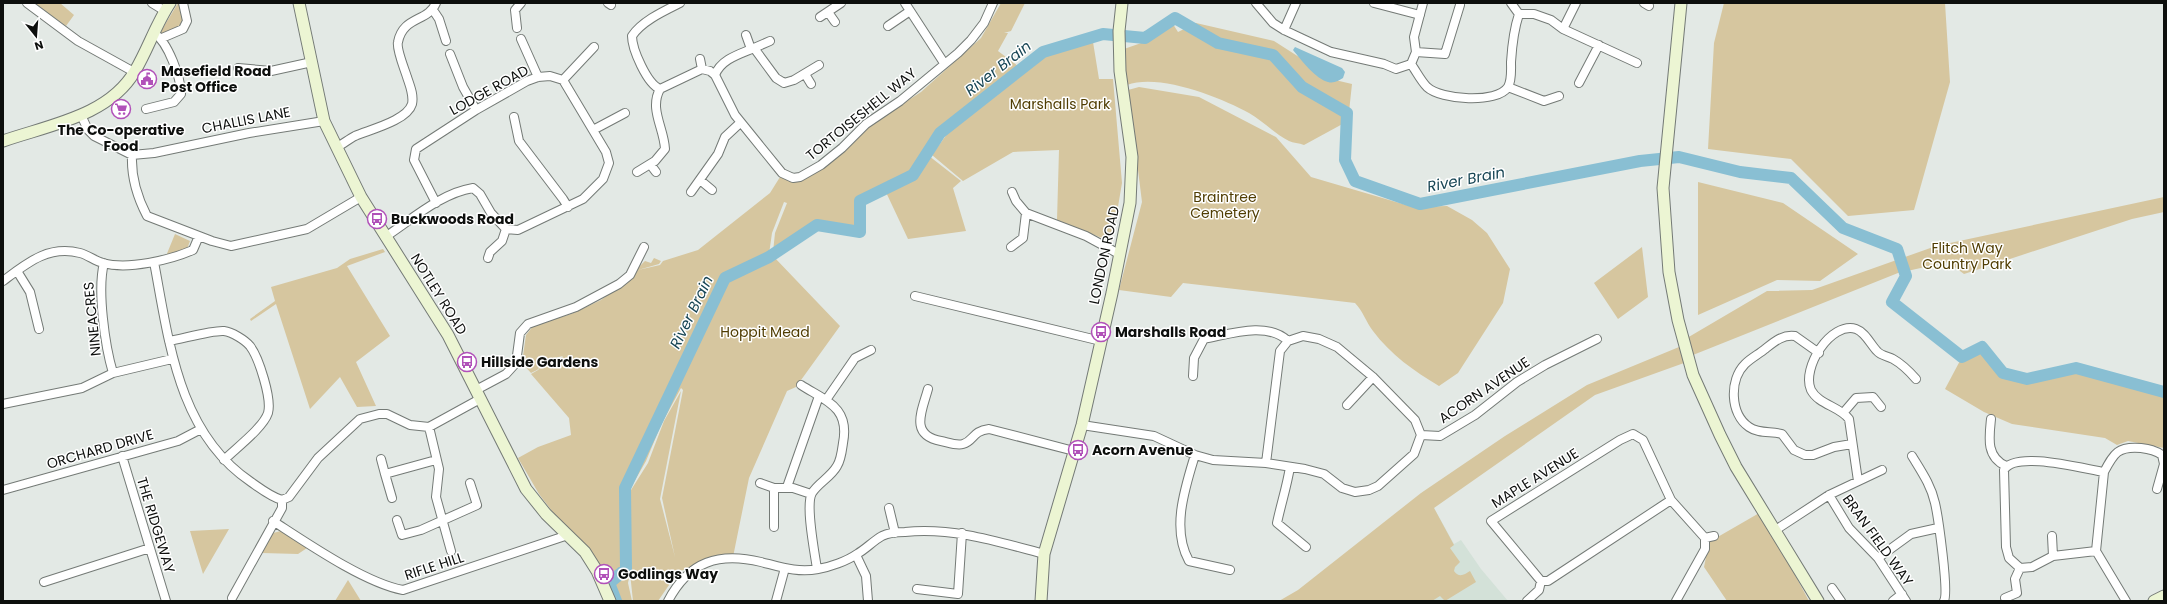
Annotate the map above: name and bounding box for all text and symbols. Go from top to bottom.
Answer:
north arrow [16,16,56,56]
water label: River Brain [960,35,1036,101]
text: N [33,37,45,54]
street label: LODGE ROAD [446,60,532,120]
place label: Masefield Road Post Office [161,61,271,97]
street label: TORTOISESHELL WAY [802,63,920,165]
public building icon: Masefield Road Post Office [136,68,158,90]
park label: Marshalls Park [1010,94,1111,114]
supermarket icon: The Co-operative Food [110,98,132,120]
street label: CHALLIS LANE [200,102,292,138]
place label: The Co-operative Food [58,120,185,156]
water label: River Brain [1425,161,1507,197]
park label: Braintree Cemetery [1190,187,1260,223]
street label: LONDON ROAD [1084,204,1124,306]
bus stop icon: Buckwoods Road [366,208,388,230]
place label: Buckwoods Road [391,209,514,229]
park label: Flitch Way Country Park [1922,238,2013,274]
street label: NOTLEY ROAD [406,250,472,339]
water label: River Brain [664,272,718,352]
street label: NINEACRES [78,281,106,357]
bus stop icon: Marshalls Road [1090,321,1112,343]
park label: Hoppit Mead [720,322,810,342]
place label: Marshalls Road [1115,322,1226,342]
bus stop icon: Hillside Gardens [456,351,478,373]
place label: Hillside Gardens [481,352,598,372]
street label: ACORN AVENUE [1435,352,1533,428]
street label: ORCHARD DRIVE [44,424,156,474]
bus stop icon: Acorn Avenue [1067,439,1089,461]
place label: Acorn Avenue [1092,440,1194,460]
street label: MAPLE AVENUE [1488,443,1582,513]
street label: THE RIDGEWAY [132,475,180,575]
street label: BRAN FIELD WAY [1838,490,1918,590]
street label: RIFLE HILL [402,547,466,585]
bus stop icon: Godlings Way [593,563,615,585]
place label: Godlings Way [618,564,718,584]

